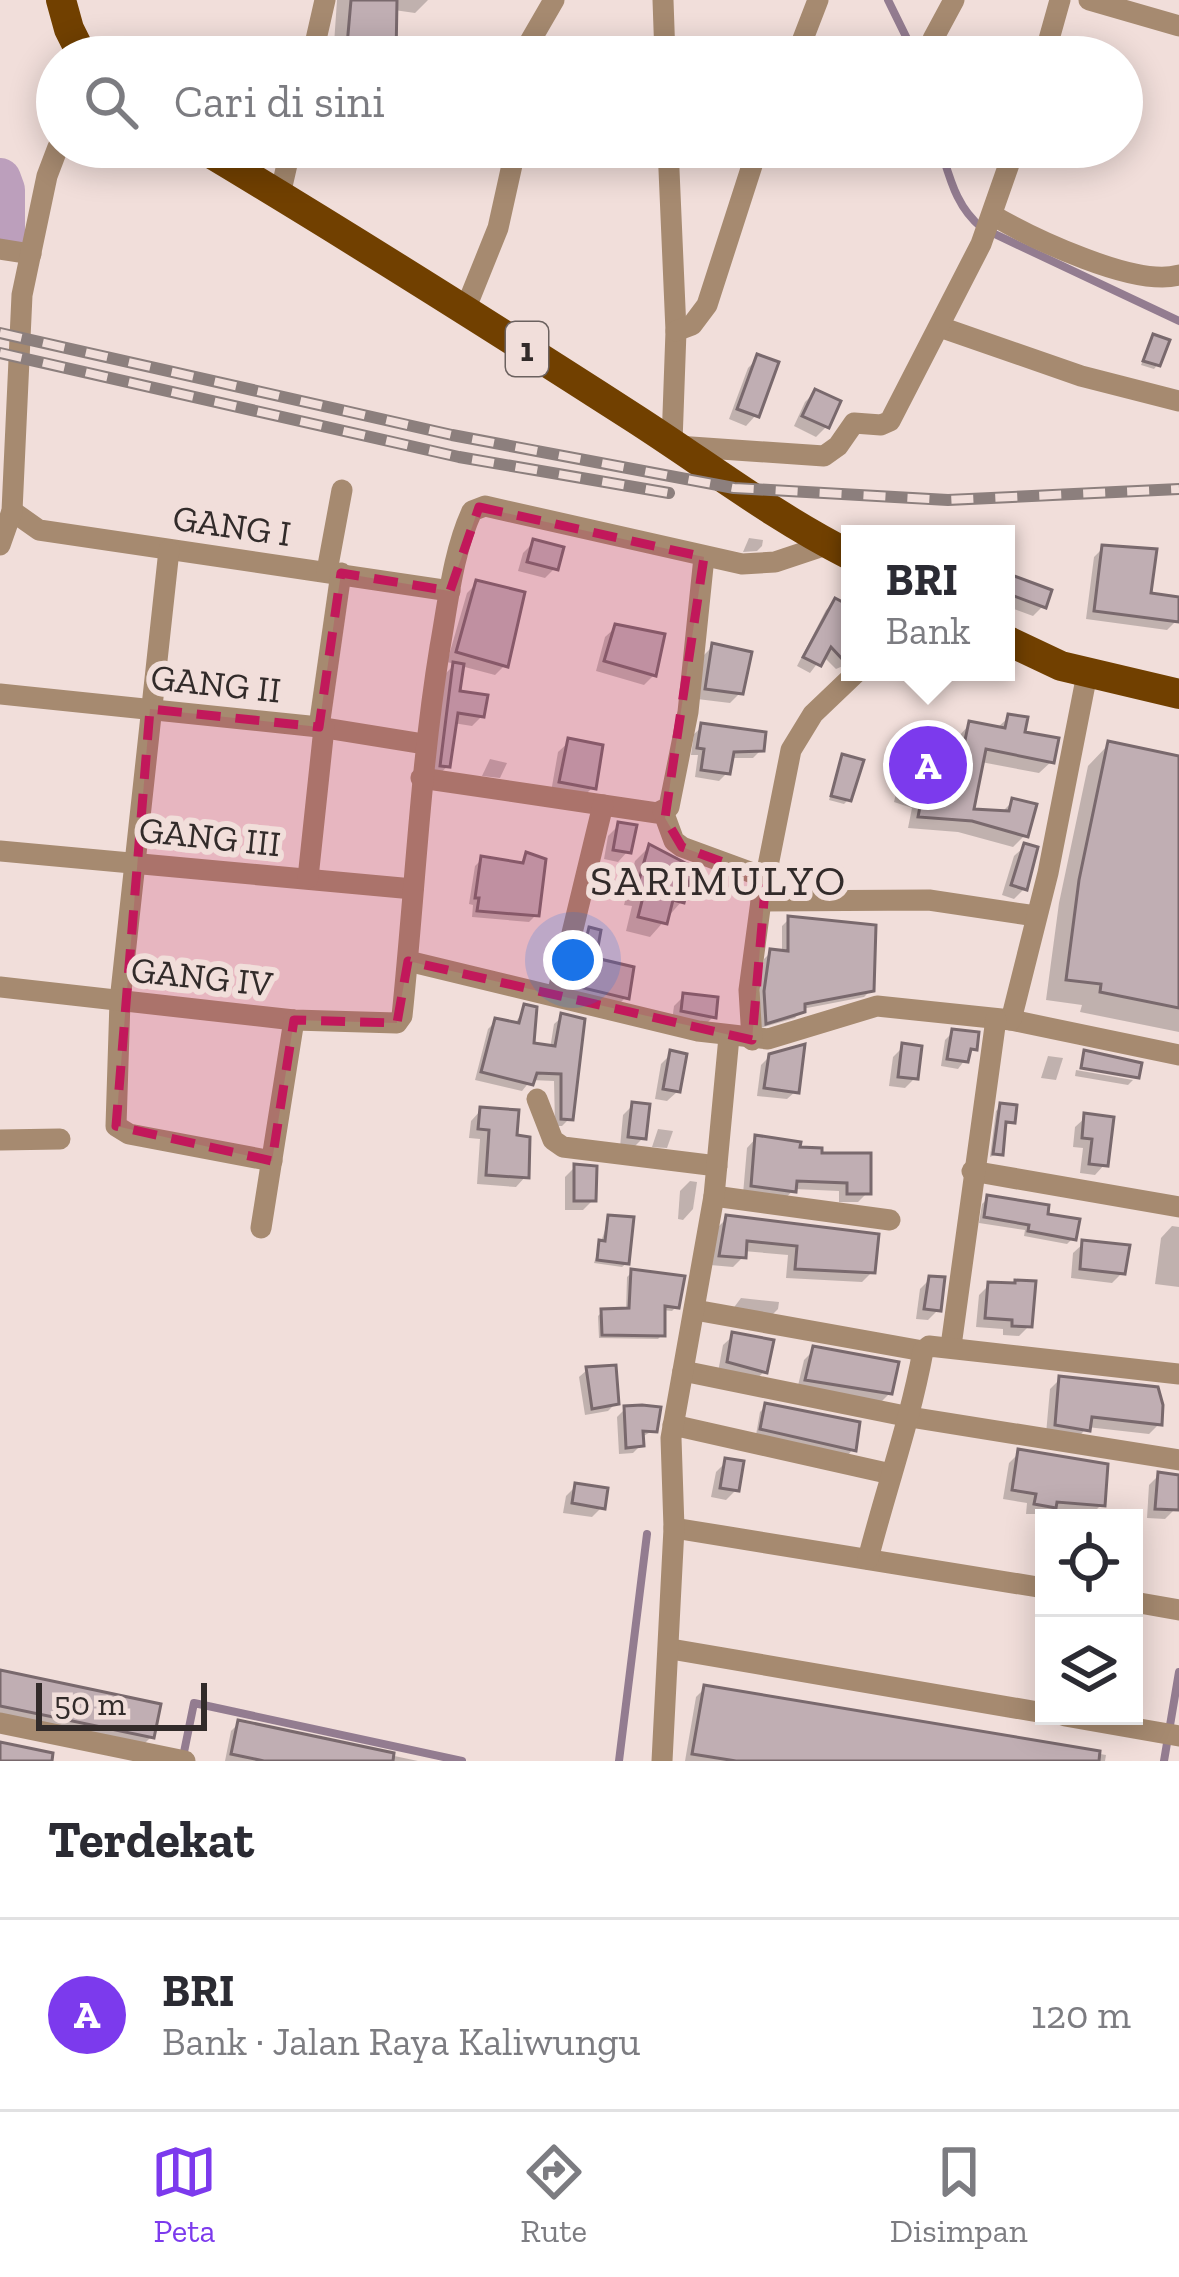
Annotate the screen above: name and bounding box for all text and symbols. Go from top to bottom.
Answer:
search box [36,36,1143,168]
icon: search [78,69,144,135]
text: Cari di sini [174,75,385,129]
road number: 1 [506,322,548,376]
street label: GANG I [170,496,294,555]
popup [841,525,1015,681]
text: BRI [885,553,958,607]
text: Bank [885,607,971,654]
street label: GANG II [149,655,283,712]
pin: A [889,720,967,810]
street label: GANG III [137,808,283,865]
district label: SARIMULYO [590,855,848,906]
your location [543,930,603,990]
street label: GANG IV [129,948,275,1005]
map controls [1035,1509,1143,1725]
button: locate [1035,1509,1143,1617]
button: layers [1035,1617,1143,1725]
scale bar [36,1677,207,1730]
text: 50 m [54,1684,126,1723]
text: Terdekat [48,1809,254,1870]
text: BRI [162,1964,235,2018]
text: A [74,1991,100,2038]
text: 120 m [1031,1991,1131,2038]
text: Bank · Jalan Raya Kaliwungu [162,2018,640,2065]
tab: Peta [151,2139,217,2250]
tab: Rute [520,2139,587,2250]
tab: Disimpan [890,2139,1028,2250]

